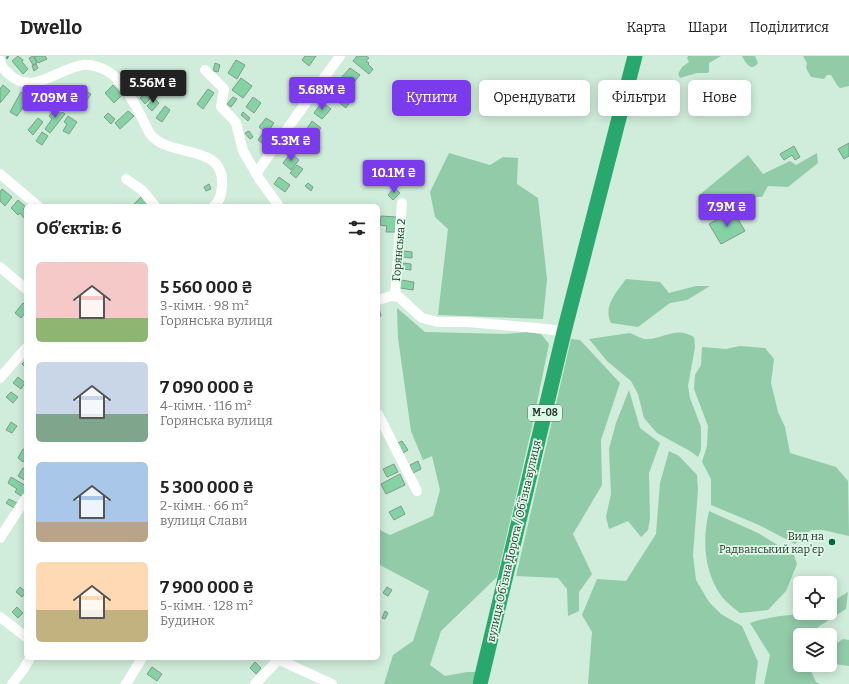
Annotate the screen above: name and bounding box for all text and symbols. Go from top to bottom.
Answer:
text: Dwello [20,16,82,39]
text: Карта [627,19,666,36]
text: Шари [688,19,727,36]
text: Поділитися [749,19,829,36]
pin: 5.56M ₴ [116,70,190,104]
text: 5.56M ₴ [129,75,177,90]
pin: 5.68M ₴ [285,77,359,111]
chip: Купити [392,80,471,116]
chip: Орендувати [479,80,590,116]
chip: Фільтри [598,80,680,116]
chip: Нове [688,80,751,116]
text: 5.68M ₴ [298,82,346,97]
pin: 7.09M ₴ [18,85,92,119]
text: 7.09M ₴ [32,90,78,105]
pin: 5.3M ₴ [258,128,324,162]
text: 5.3M ₴ [271,133,311,148]
pin: 10.1M ₴ [357,160,431,194]
text: 10.1M ₴ [372,165,416,180]
pin: 7.9M ₴ [694,194,760,228]
text: 7.9M ₴ [708,199,746,214]
icon: filters [346,217,368,239]
text: Об’єктів: 6 [36,218,122,239]
street label: Горянська 2 [390,218,408,282]
text: 5 560 000 ₴ [160,277,253,298]
icon: home [68,278,116,326]
text: 3-кімн. · 98 m² [160,298,249,313]
text: Горянська вулиця [160,313,273,328]
text: 7 090 000 ₴ [160,377,254,398]
icon: home [68,378,116,426]
text: 4-кімн. · 116 m² [160,398,252,413]
road number: М-08 [528,405,562,421]
text: Горянська вулиця [160,413,273,428]
street label: вулиця Обʼїзна Дорога / Обʼїзна вулиця [484,439,544,643]
text: 5 300 000 ₴ [160,477,254,498]
icon: home [68,478,116,526]
text: 2-кімн. · 66 m² [160,498,248,513]
text: вулиця Слави [160,513,247,528]
place label: Вид на Радванський кар'єр [719,530,824,556]
marker: Вид на Радванський кар'єр [827,537,837,547]
map controls [793,576,837,672]
button: locate [793,576,837,620]
text: 7 900 000 ₴ [160,577,254,598]
icon: home [68,578,116,626]
text: 5-кімн. · 128 m² [160,598,253,613]
text: Будинок [160,613,215,628]
button: layers [793,628,837,672]

